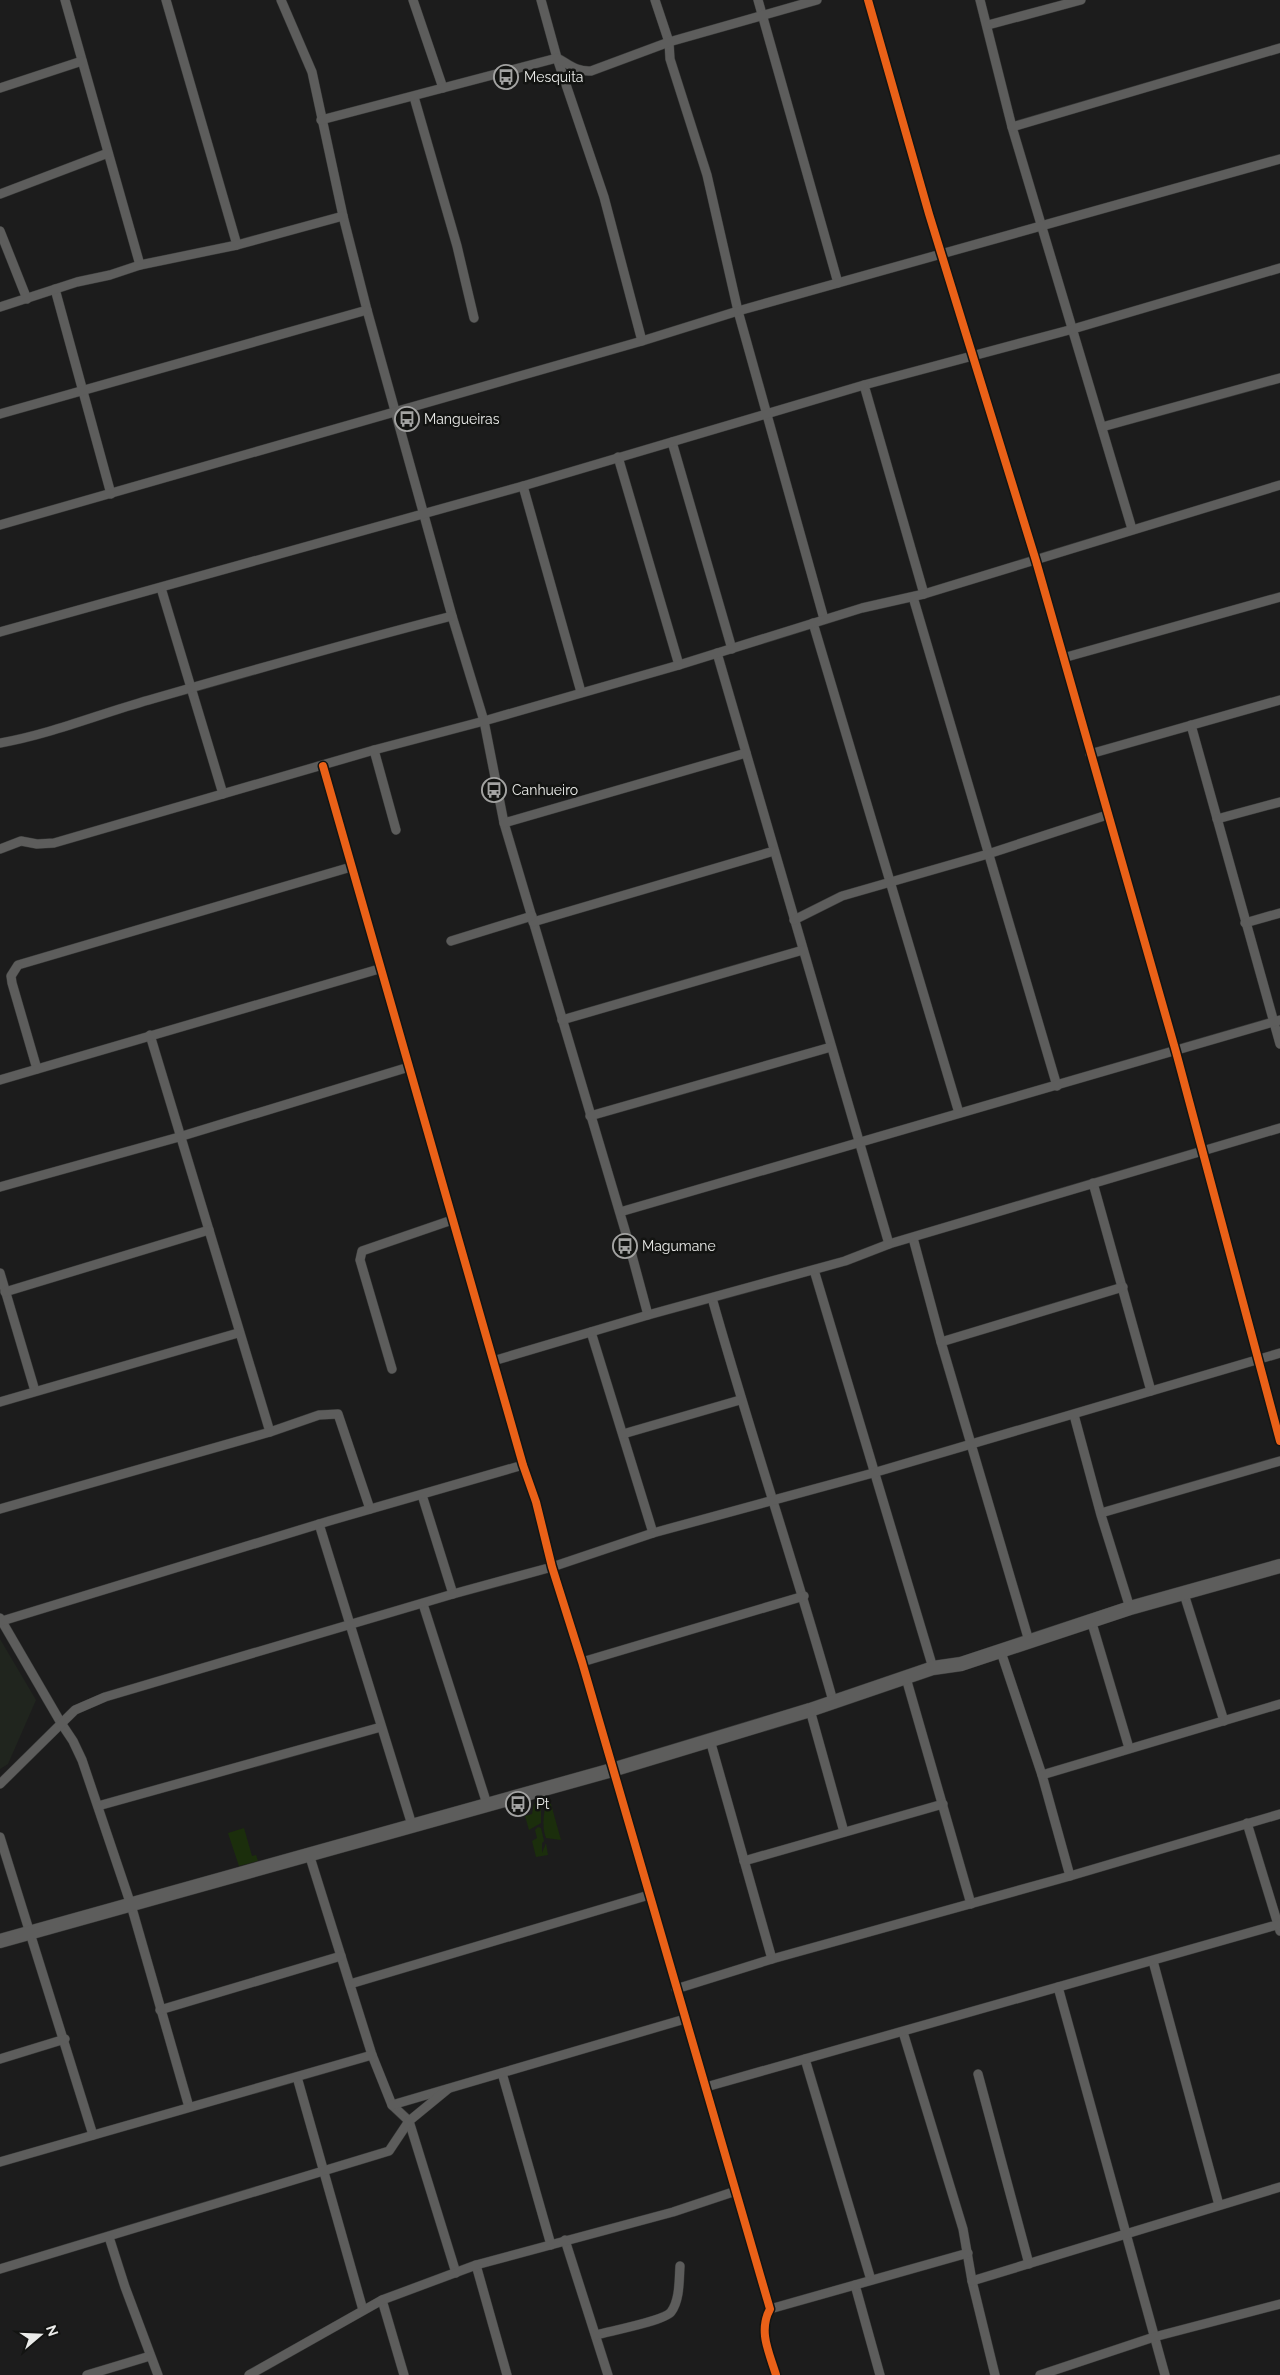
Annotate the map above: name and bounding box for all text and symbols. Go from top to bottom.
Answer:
bus stop icon: Mesquita [493,64,519,90]
place label: Mesquita [524,69,583,85]
bus stop icon: Mangueiras [394,406,420,432]
place label: Mangueiras [424,411,500,427]
bus stop icon: Canhueiro [481,777,507,803]
place label: Canhueiro [512,782,578,798]
bus stop icon: Magumane [612,1233,638,1259]
place label: Magumane [642,1238,716,1254]
bus stop icon: Pt [505,1791,531,1817]
place label: Pt [536,1796,550,1812]
north arrow [15,2310,65,2360]
text: N [43,2323,62,2338]

